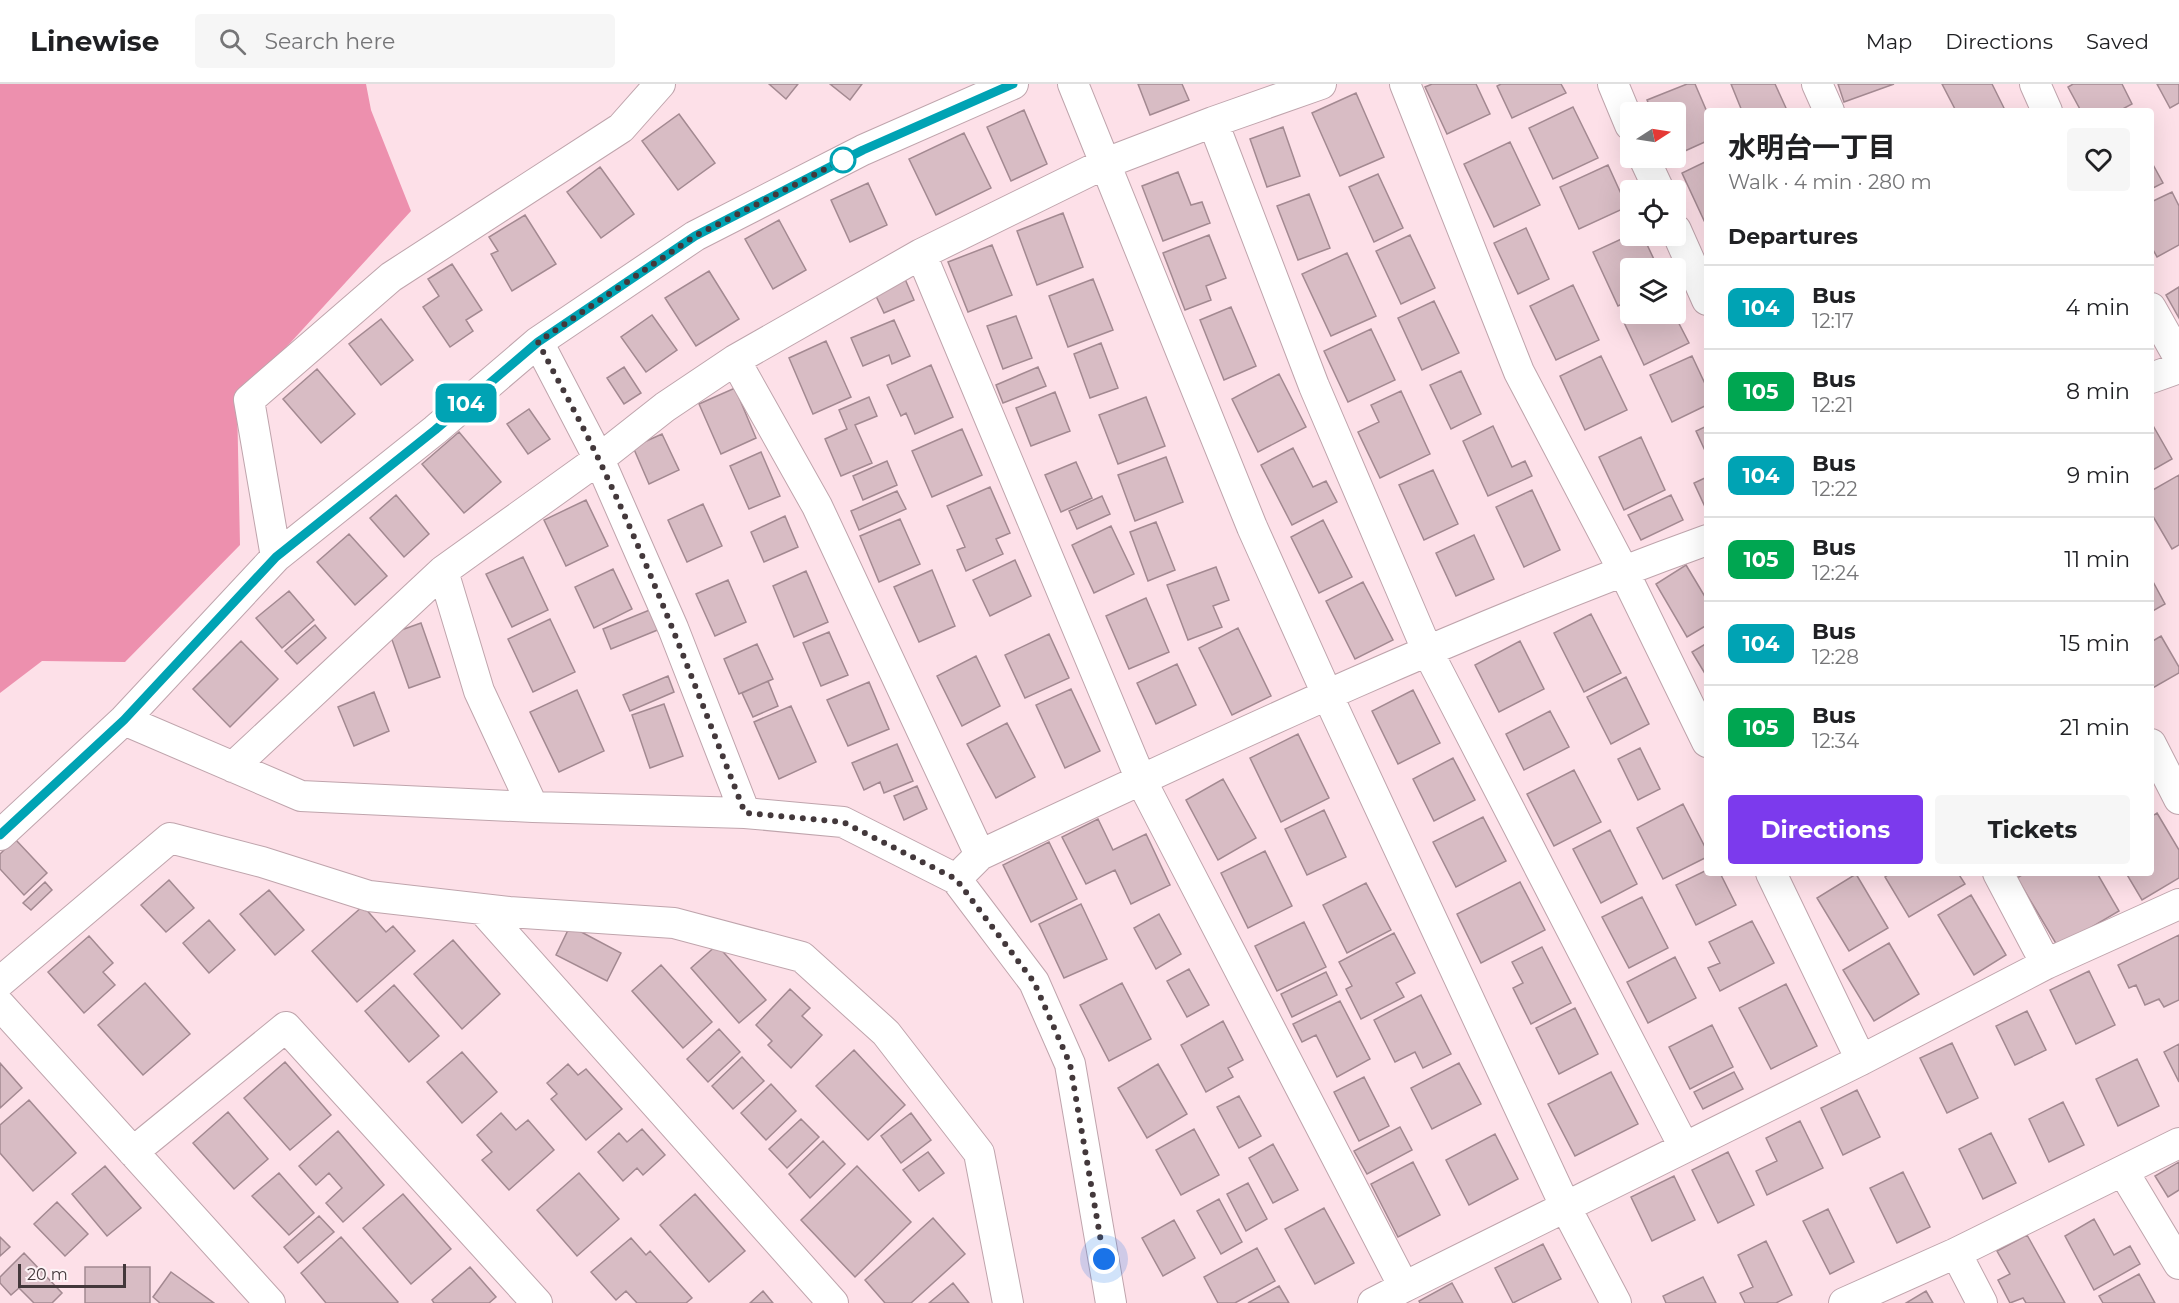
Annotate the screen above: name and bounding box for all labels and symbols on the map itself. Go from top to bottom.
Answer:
north arrow [1620,102,1686,168]
unlabelled marker [830,147,856,173]
line badge: 104 [432,384,500,422]
your location [1089,1244,1119,1274]
scale bar [18,1261,126,1288]

